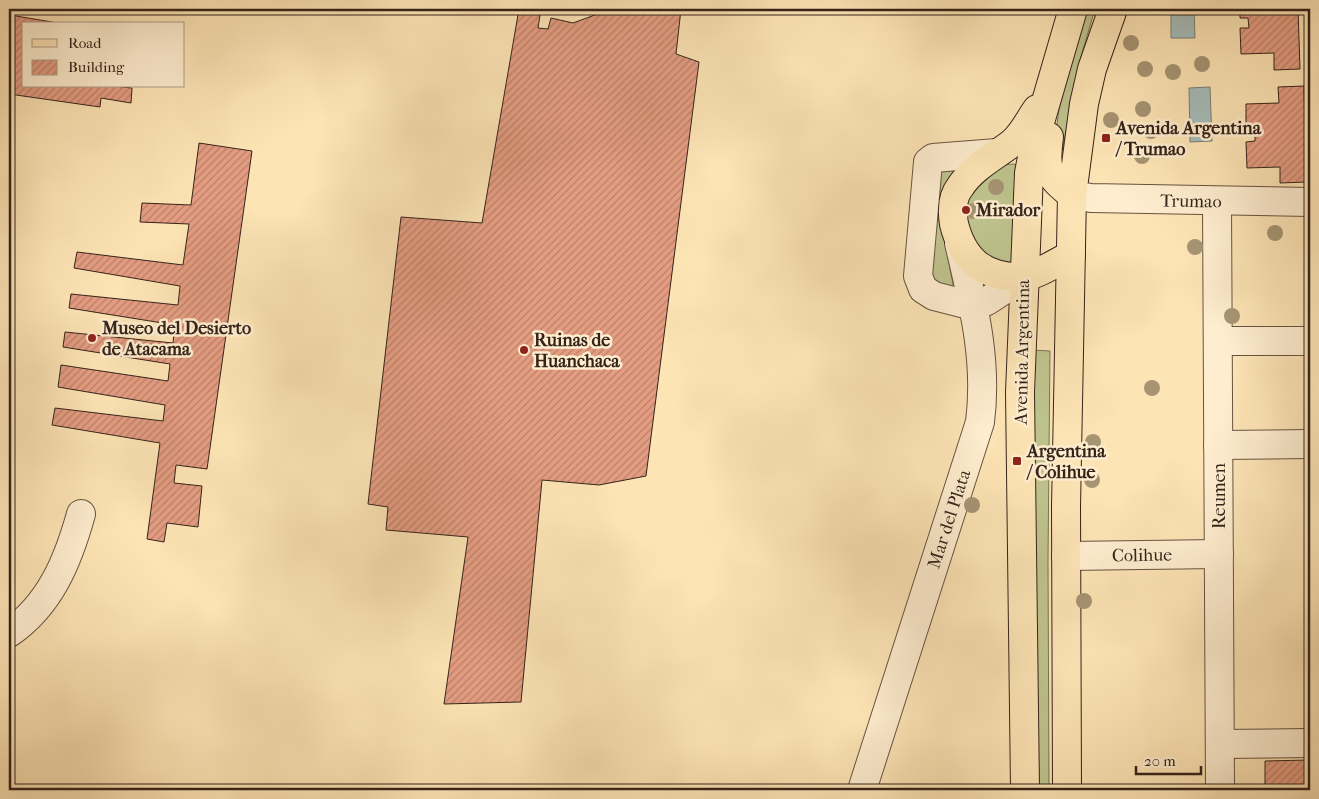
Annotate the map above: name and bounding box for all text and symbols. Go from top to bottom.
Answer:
legend [22,22,185,88]
text: Road [68,34,102,52]
text: Building [68,58,125,76]
place label: Avenida Argentina / Trumao [1115,118,1262,160]
marker: Avenida Argentina / Trumao [1100,132,1112,144]
street label: Trumao [1160,190,1222,213]
place label: Mirador [975,200,1041,221]
marker: Mirador [960,204,972,216]
street label: Avenida Argentina [1011,279,1034,426]
place label: Museo del Desierto de Atacama [101,318,251,360]
place label: Ruinas de Huanchaca [534,330,620,372]
marker: Museo del Desierto de Atacama [86,332,98,344]
marker: Ruinas de Huanchaca [518,344,530,356]
place label: Argentina / Colihue [1026,441,1106,483]
marker: Argentina / Colihue [1011,455,1023,467]
street label: Reumen [1209,462,1230,529]
street label: Mar del Plata [924,466,976,571]
street label: Colihue [1112,544,1172,567]
scale bar [1136,744,1202,776]
text: 20 m [1144,752,1176,770]

